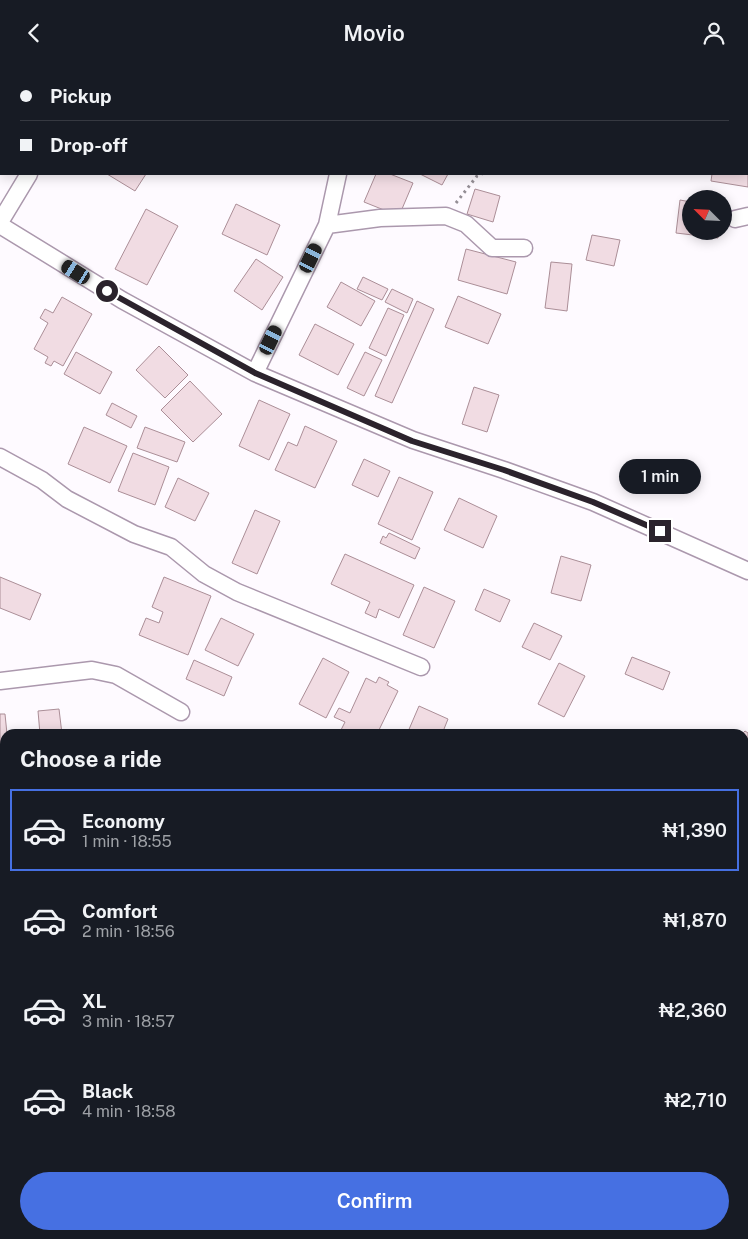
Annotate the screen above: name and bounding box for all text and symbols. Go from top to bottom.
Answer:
icon: back [20,19,48,47]
icon: person [700,19,728,47]
text: Movio [343,20,405,46]
text: Pickup [50,85,112,107]
text: Drop-off [50,134,127,156]
north arrow [682,190,732,240]
map controls [682,190,732,240]
car [297,241,324,275]
car [59,258,92,286]
route start [96,280,118,302]
car [257,323,284,357]
callout: 1 min [619,459,701,493]
text: 1 min [641,467,679,486]
route end [649,520,671,542]
text: Choose a ride [20,746,162,772]
icon: car [22,808,67,853]
text: Economy [82,810,165,832]
text: ₦1,390 [663,819,727,841]
text: 1 min · 18:55 [82,832,172,851]
icon: car [22,898,67,943]
text: Comfort [82,900,158,922]
text: ₦1,870 [663,909,727,931]
text: 2 min · 18:56 [82,922,175,941]
icon: car [22,988,67,1033]
text: XL [82,990,107,1012]
text: ₦2,360 [659,999,727,1021]
text: 3 min · 18:57 [82,1012,175,1031]
icon: car [22,1078,67,1123]
text: Black [82,1080,133,1102]
text: ₦2,710 [665,1089,727,1111]
text: 4 min · 18:58 [82,1102,176,1121]
button: Confirm [20,1172,729,1230]

